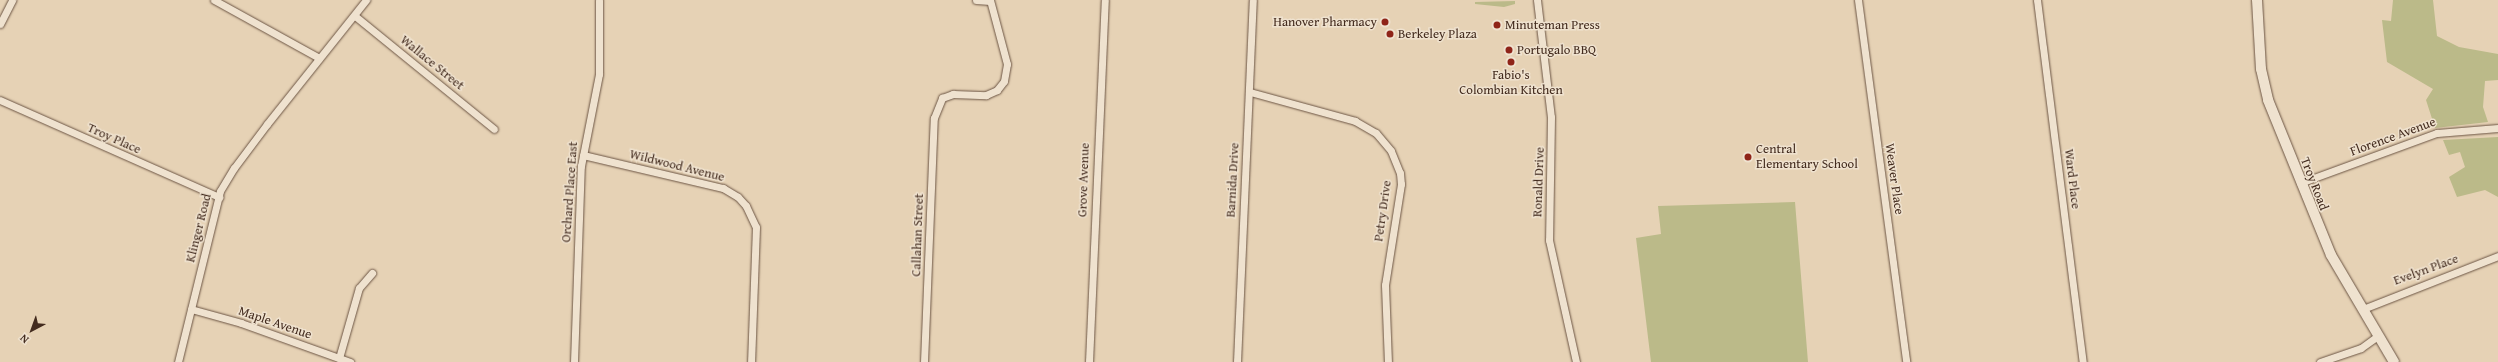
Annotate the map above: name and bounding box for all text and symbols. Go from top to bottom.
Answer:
place label: Hanover Pharmacy [1273,14,1377,30]
marker: Hanover Pharmacy [1380,17,1390,27]
place label: Minuteman Press [1505,17,1600,33]
marker: Minuteman Press [1492,20,1502,30]
place label: Berkeley Plaza [1398,26,1477,42]
marker: Berkeley Plaza [1385,29,1395,39]
street label: Wallace Street [397,32,467,94]
place label: Portugalo BBQ [1517,42,1596,58]
marker: Portugalo BBQ [1504,45,1514,55]
marker: Fabio's Colombian Kitchen [1506,57,1516,67]
place label: Fabio's Colombian Kitchen [1459,68,1563,99]
street label: Florence Avenue [2348,114,2438,160]
street label: Troy Place [85,120,143,158]
street label: Orchard Place East [559,141,581,243]
street label: Barnida Drive [1223,142,1243,218]
place label: Central Elementary School [1756,142,1858,173]
street label: Weaver Place [1881,142,1907,216]
street label: Grove Avenue [1075,143,1093,217]
street label: Wildwood Avenue [628,147,726,185]
street label: Ronald Drive [1530,147,1548,217]
street label: Ward Place [2061,148,2083,210]
marker: Central Elementary School [1743,152,1753,162]
street label: Troy Road [2297,155,2331,213]
street label: Petry Drive [1371,179,1395,243]
street label: Klinger Road [183,192,215,264]
street label: Callahan Street [909,193,927,277]
street label: Evelyn Place [2391,251,2461,289]
street label: Maple Avenue [236,303,314,343]
north arrow [12,310,52,350]
text: N [16,331,32,348]

